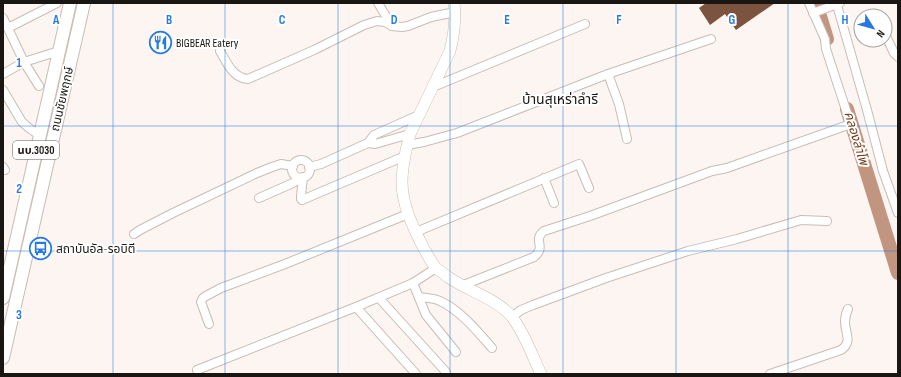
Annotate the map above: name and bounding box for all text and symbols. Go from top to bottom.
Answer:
north arrow [853,8,893,48]
text: A [52,12,60,28]
text: B [166,12,172,28]
text: C [279,12,286,28]
text: D [391,12,398,28]
text: E [504,12,510,28]
text: F [616,12,622,28]
text: G [729,12,736,28]
text: H [842,12,849,28]
text: N [874,27,888,40]
restaurant icon: BIGBEAR Eatery [147,30,173,56]
place label: BIGBEAR Eatery [176,36,239,51]
text: 1 [16,55,22,71]
street label: ถนนชัยพฤกษ์ [48,65,77,133]
district label: บ้านสุเหร่าลำรี [522,91,598,108]
water label: คลองลำโพ [840,109,872,169]
road number: นบ.3030 [13,141,59,159]
text: 2 [16,181,22,197]
bus stop icon: สถาบันอัล-รอบิตี [27,236,53,262]
place label: สถาบันอัล-รอบิตี [56,242,135,257]
text: 3 [16,307,22,323]

